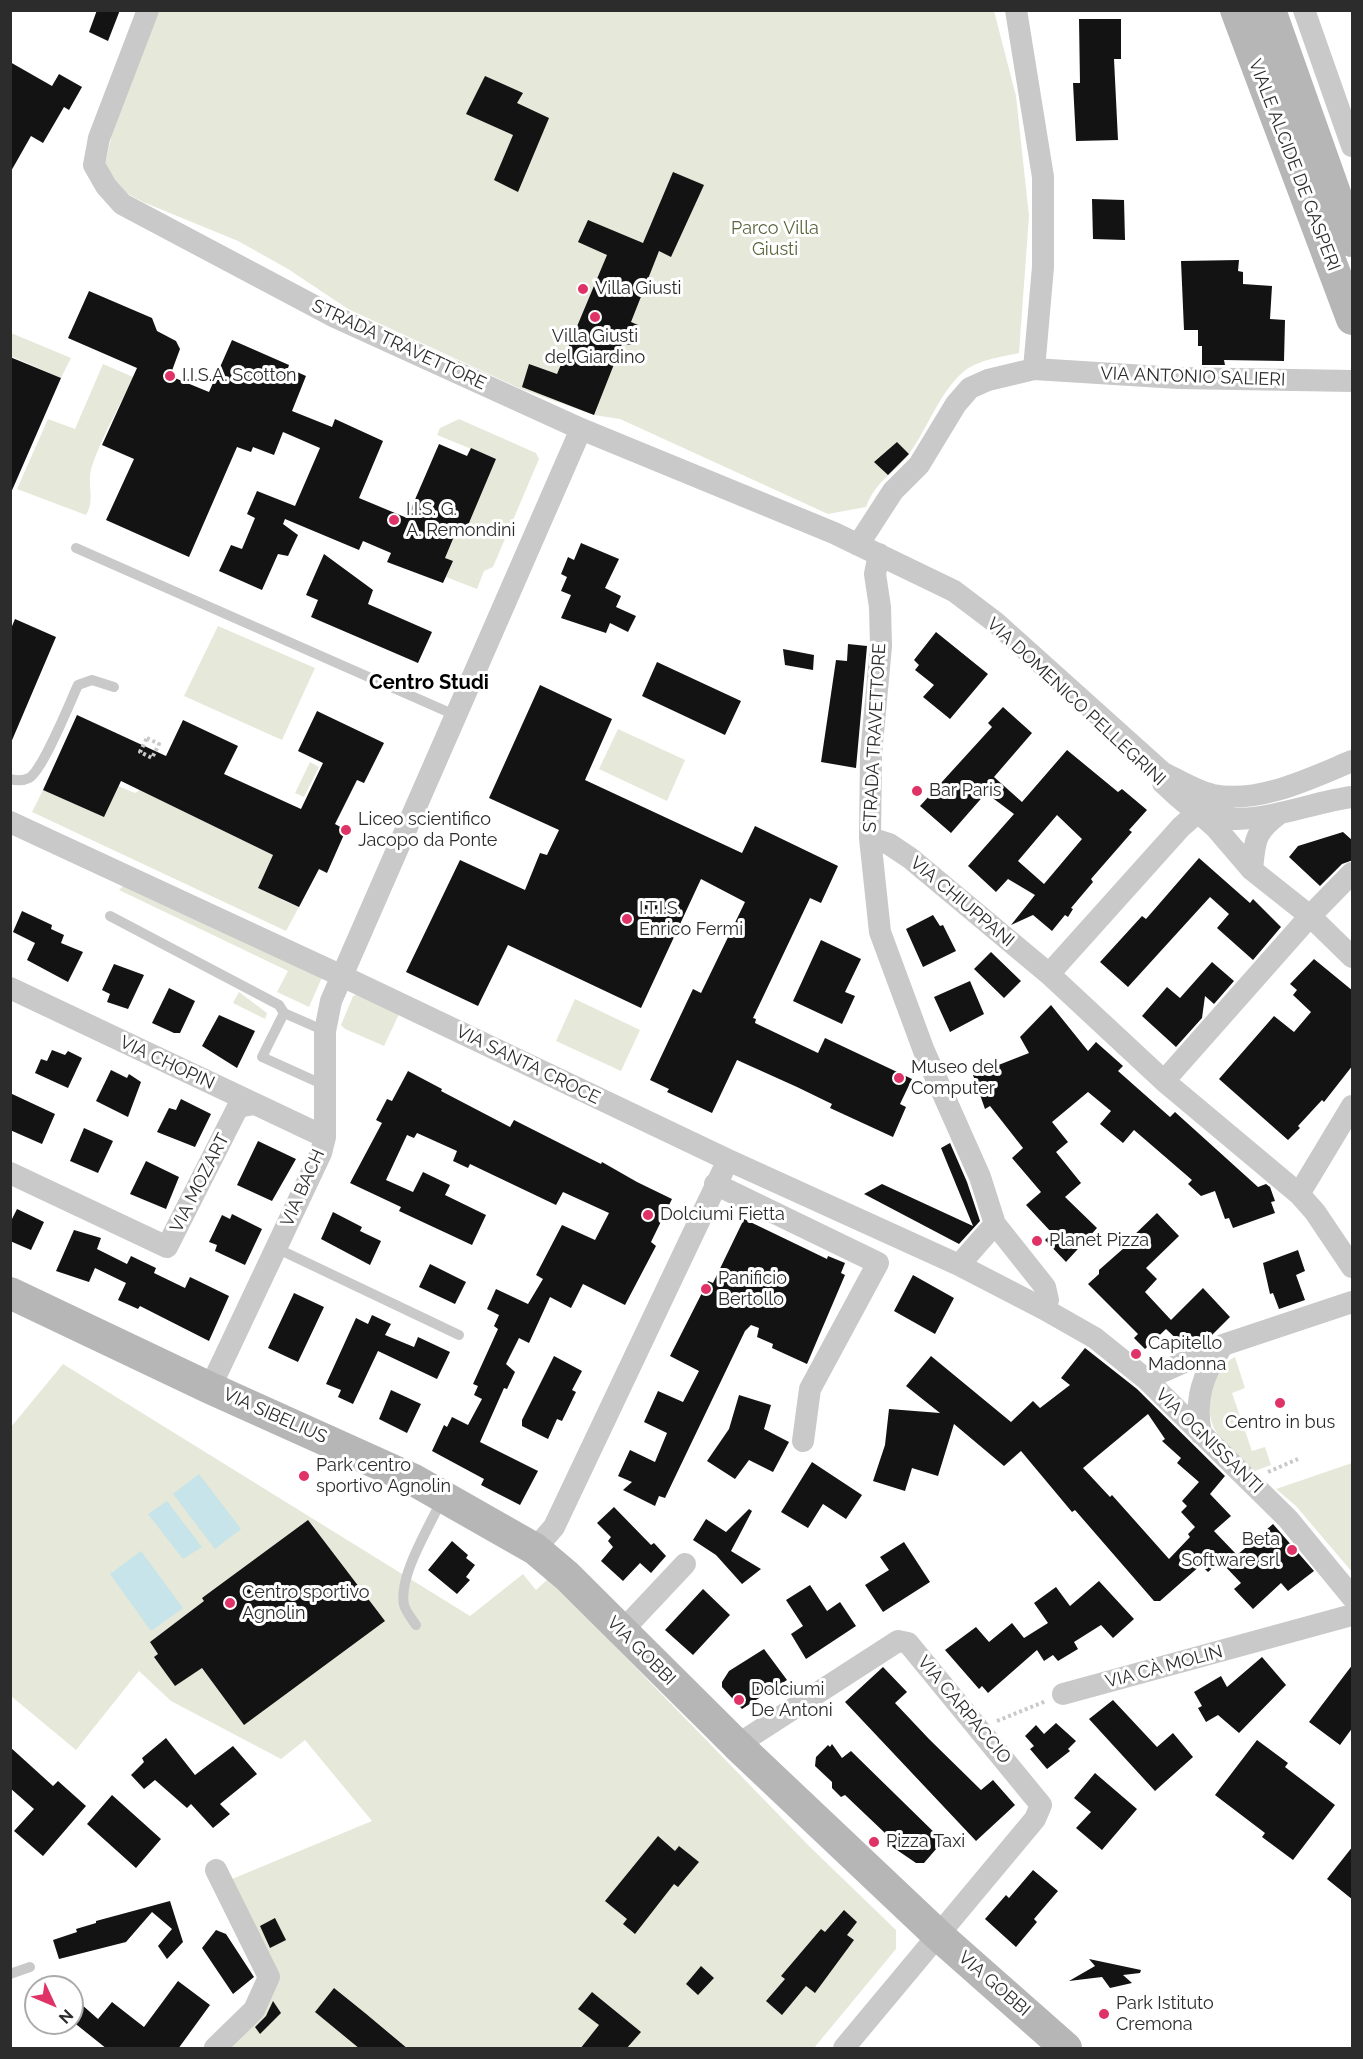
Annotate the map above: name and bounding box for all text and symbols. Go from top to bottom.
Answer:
street label: VIALE ALCIDE DE GASPERI [1244,56,1344,274]
park label: Parco Villa Giusti [731,218,819,260]
place label: Villa Giusti [595,278,681,300]
marker: Villa Giusti [576,282,590,296]
street label: STRADA TRAVETTORE [308,295,490,395]
marker: Villa Giusti del Giardino [588,310,602,324]
place label: Villa Giusti del Giardino [545,326,645,368]
street label: VIA ANTONIO SALIERI [1100,363,1286,391]
place label: I.I.S.A. Scotton [182,365,297,387]
marker: I.I.S.A. Scotton [163,369,177,383]
place label: I.I.S. G. A. Remondini [406,499,515,542]
marker: I.I.S. G. A. Remondini [387,513,401,527]
street label: VIA DOMENICO PELLEGRINI [982,613,1170,791]
street label: STRADA TRAVETTORE [859,643,891,833]
district label: Centro Studi [369,671,489,695]
place label: Bar Paris [929,780,1002,802]
marker: Bar Paris [910,784,924,798]
place label: Liceo scientifico Jacopo da Ponte [358,809,497,852]
marker: Liceo scientifico Jacopo da Ponte [339,823,353,837]
street label: VIA CHIUPPANI [906,852,1018,952]
place label: I.T.I.S. Enrico Fermi [639,898,743,940]
marker: I.T.I.S. Enrico Fermi [620,912,634,926]
street label: VIA SANTA CROCE [452,1021,604,1109]
street label: VIA CHOPIN [116,1032,218,1094]
place label: Museo del Computer [911,1057,999,1100]
marker: Museo del Computer [892,1071,906,1085]
street label: VIA MOZART [166,1130,234,1236]
street label: VIA BACH [276,1146,330,1230]
place label: Dolciumi Fietta [660,1204,785,1226]
marker: Dolciumi Fietta [641,1208,655,1222]
place label: Planet Pizza [1049,1230,1149,1252]
marker: Planet Pizza [1030,1234,1044,1248]
place label: Panificio Bertollo [718,1268,787,1310]
marker: Panificio Bertollo [699,1282,713,1296]
place label: Capitello Madonna [1148,1333,1226,1376]
marker: Capitello Madonna [1129,1347,1143,1361]
street label: VIA SIBELIUS [220,1384,330,1448]
street label: VIA OGNISSANTI [1151,1384,1267,1498]
marker: Centro in bus [1273,1396,1287,1410]
place label: Centro in bus [1225,1412,1335,1434]
place label: Park centro sportivo Agnolin [316,1455,451,1498]
marker: Park centro sportivo Agnolin [297,1469,311,1483]
place label: Beta Software srl [1181,1529,1280,1572]
marker: Beta Software srl [1285,1543,1299,1557]
place label: Centro sportivo Agnolin [242,1582,369,1624]
marker: Centro sportivo Agnolin [223,1596,237,1610]
street label: VIA GOBBI [602,1612,680,1690]
street label: VIA CÀ MOLIN [1103,1641,1225,1693]
street label: VIA CARPACCIO [913,1652,1015,1768]
place label: Dolciumi De Antoni [751,1679,833,1722]
marker: Dolciumi De Antoni [732,1693,746,1707]
place label: Pizza Taxi [886,1831,965,1853]
marker: Pizza Taxi [867,1835,881,1849]
street label: VIA GOBBI [954,1947,1034,2021]
north arrow [24,1975,84,2035]
place label: Park Istituto Cremona [1116,1993,1214,2036]
text: N [55,2005,77,2027]
marker: Park Istituto Cremona [1097,2007,1111,2021]

